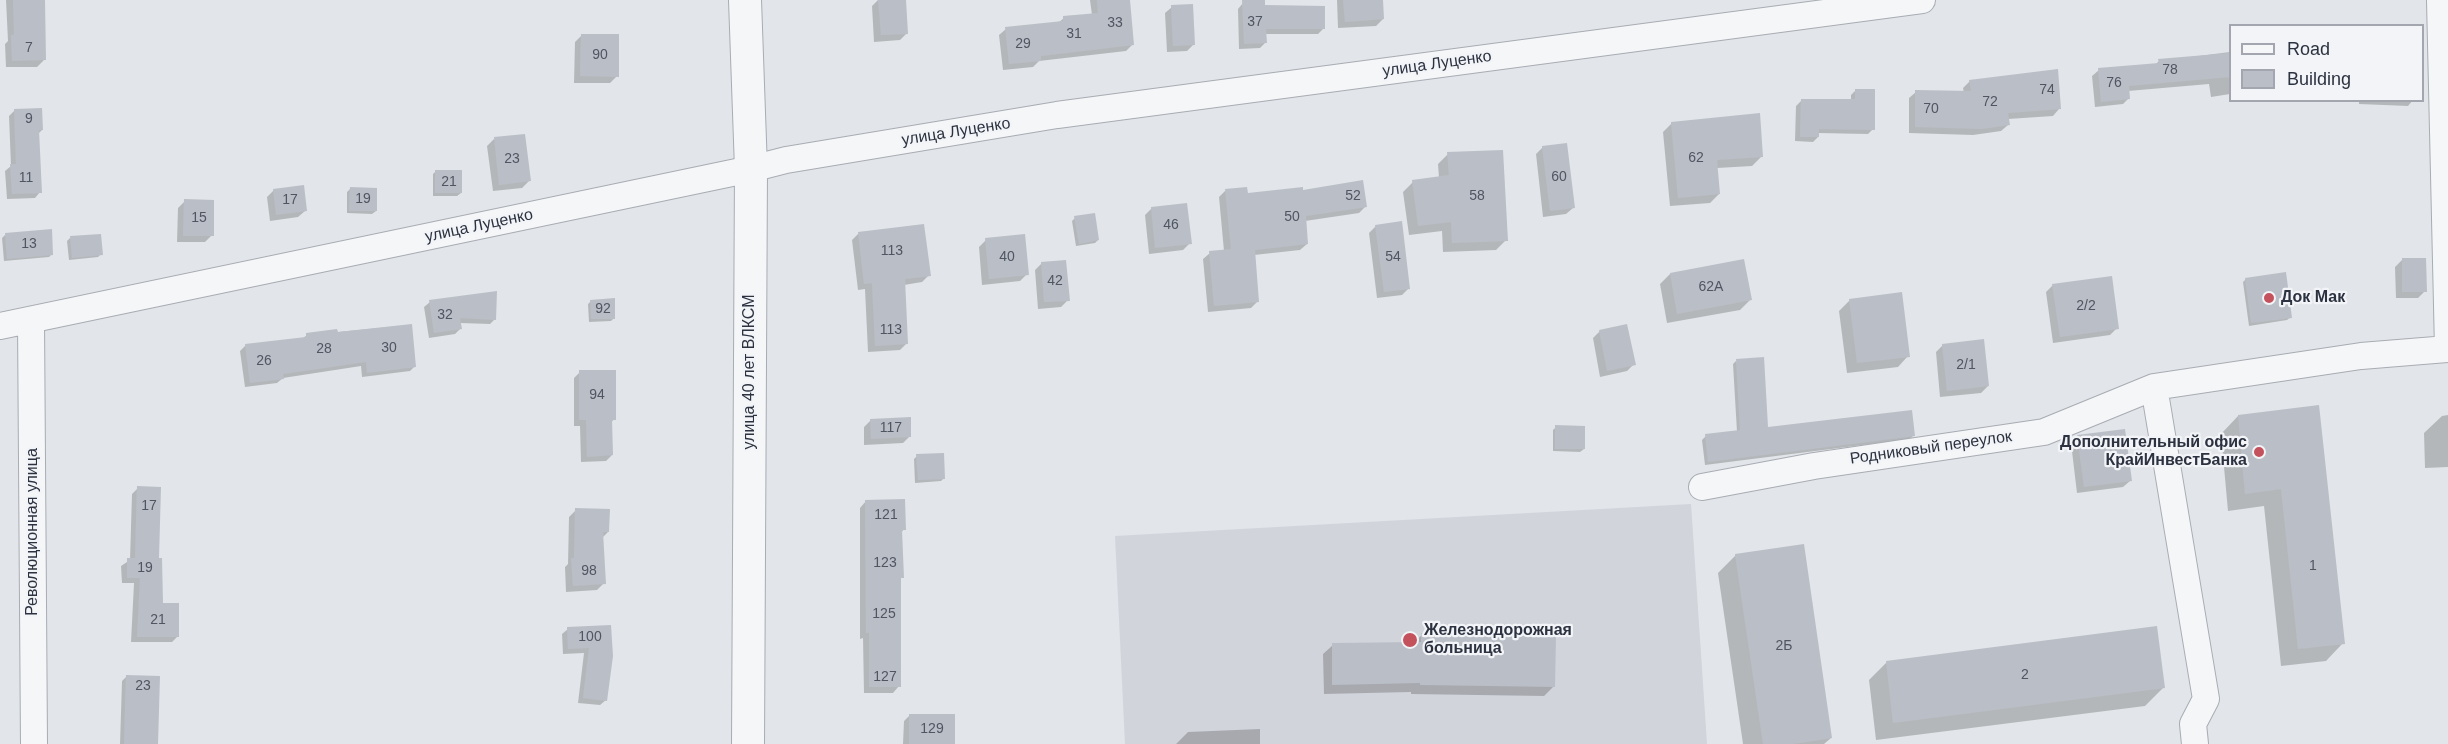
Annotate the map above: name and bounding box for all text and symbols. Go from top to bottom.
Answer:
house number: 37 [1247,14,1263,30]
house number: 33 [1107,15,1123,31]
legend [2229,24,2424,102]
house number: 31 [1066,26,1082,42]
house number: 29 [1015,36,1031,52]
text: Road [2287,39,2330,59]
house number: 7 [25,40,33,56]
house number: 90 [592,47,608,63]
street label: улица Луценко [1381,47,1493,81]
house number: 78 [2162,62,2178,78]
text: Building [2287,69,2351,89]
house number: 76 [2106,75,2122,91]
house number: 74 [2039,82,2055,98]
house number: 72 [1982,94,1998,110]
house number: 70 [1923,101,1939,117]
house number: 9 [25,111,33,127]
street label: улица Луценко [900,114,1012,150]
house number: 62 [1688,150,1704,166]
house number: 23 [504,151,520,167]
house number: 60 [1551,169,1567,185]
house number: 11 [19,170,33,186]
house number: 21 [441,174,457,190]
house number: 52 [1345,188,1361,204]
house number: 58 [1469,188,1485,204]
house number: 19 [355,191,371,207]
house number: 17 [282,192,298,208]
street label: улица Луценко [423,205,535,247]
house number: 50 [1284,209,1300,225]
house number: 15 [191,210,207,226]
house number: 46 [1163,217,1179,233]
house number: 13 [21,236,37,252]
house number: 113 [881,243,903,259]
house number: 40 [999,249,1015,265]
house number: 54 [1385,249,1401,265]
house number: 42 [1047,273,1063,289]
house number: 62А [1699,279,1723,295]
place label: Док Мак [2281,288,2345,308]
marker: Док Мак [2262,291,2276,305]
street label: улица 40 лет ВЛКСМ [740,295,760,449]
house number: 2/2 [2076,298,2096,314]
house number: 92 [595,301,611,317]
house number: 32 [437,307,453,323]
house number: 113 [880,322,902,338]
house number: 30 [381,340,397,356]
house number: 28 [316,341,332,357]
house number: 26 [256,353,272,369]
house number: 2/1 [1956,357,1976,373]
house number: 94 [589,387,605,403]
house number: 117 [880,420,902,436]
street label: Родниковый переулок [1849,427,2013,469]
place label: Дополнительный офис КрайИнвестБанка [2060,433,2247,471]
marker: Дополнительный офис КрайИнвестБанка [2252,445,2266,459]
street label: Революционная улица [23,448,43,616]
house number: 17 [141,498,157,514]
house number: 121 [874,507,898,523]
house number: 123 [873,555,897,571]
house number: 1 [2309,558,2317,574]
house number: 19 [137,560,153,576]
house number: 98 [581,563,597,579]
house number: 125 [872,606,896,622]
house number: 21 [150,612,166,628]
place label: Железнодорожная больница [1424,621,1572,659]
house number: 100 [578,629,602,645]
marker: Железнодорожная больница [1401,631,1419,649]
house number: 2Б [1776,638,1792,654]
house number: 2 [2021,667,2029,683]
house number: 127 [873,669,897,685]
house number: 23 [135,678,151,694]
house number: 129 [920,721,944,737]

